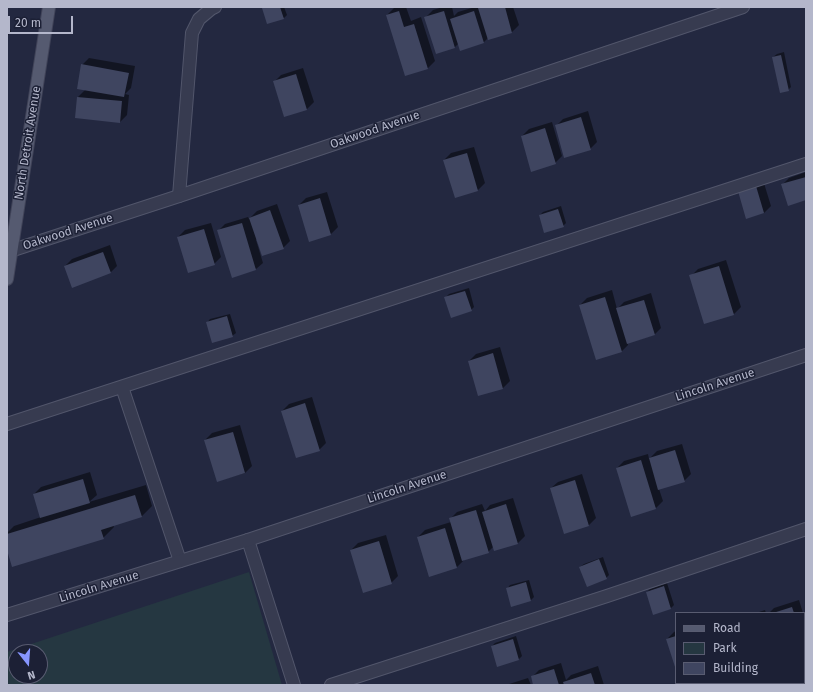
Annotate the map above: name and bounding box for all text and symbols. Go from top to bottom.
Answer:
scale bar [10,8,75,34]
text: 20 m [15,16,41,30]
street label: North Detroit Avenue [12,85,44,201]
street label: Oakwood Avenue [328,108,422,152]
street label: Oakwood Avenue [21,211,115,253]
street label: Lincoln Avenue [674,365,756,405]
street label: Lincoln Avenue [366,467,448,507]
street label: Lincoln Avenue [57,568,141,606]
legend [675,612,805,684]
text: Road [713,621,741,635]
text: Park [713,641,737,655]
north arrow [8,644,48,684]
text: Building [713,661,758,675]
text: N [26,668,37,682]

